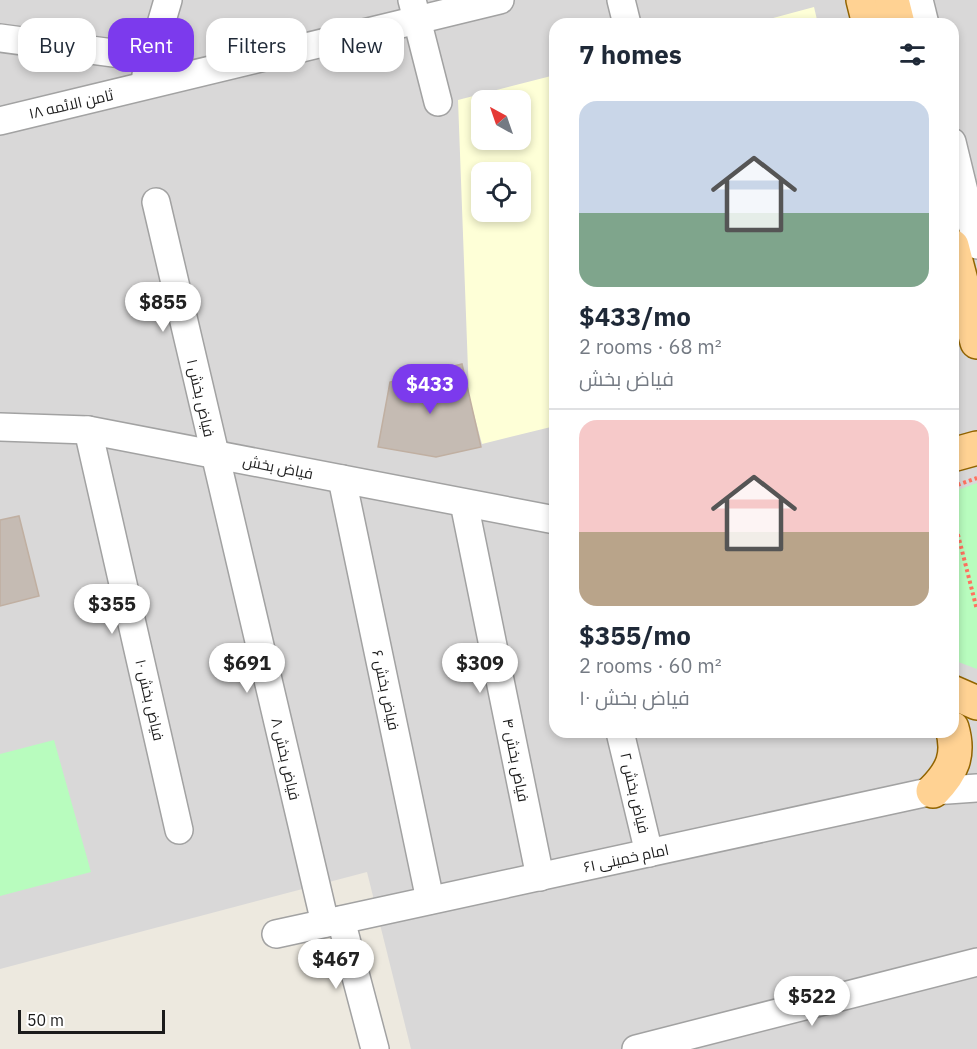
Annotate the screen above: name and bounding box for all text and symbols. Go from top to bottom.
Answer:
chip: Buy [18,18,96,72]
chip: Rent [108,18,194,72]
chip: Filters [206,18,307,72]
chip: New [319,18,404,72]
text: 7 homes [579,37,682,71]
icon: filters [896,38,929,71]
street label: ثامن الائمه ۱۸ [27,85,115,124]
north arrow [471,90,531,150]
map controls [471,90,531,222]
icon: home [700,140,808,248]
button: locate [471,162,531,222]
pin: $855 [127,282,199,333]
text: $855 [139,288,187,315]
text: $433/mo [579,299,691,333]
text: 2 rooms · 68 m² [579,333,722,360]
street label: فیاض بخش ۱ [182,357,219,439]
pin: $433 [394,364,466,415]
text: فیاض بخش [579,365,674,392]
text: $433 [406,370,454,397]
street label: فیاض بخش [241,451,315,484]
icon: home [700,459,808,567]
pin: $355 [76,584,148,635]
text: $355 [88,590,136,617]
text: $355/mo [579,618,691,652]
pin: $691 [211,643,283,694]
pin: $309 [444,643,516,694]
street label: فیاض بخش ۶ [367,648,404,732]
text: $691 [223,649,271,676]
text: $309 [456,649,504,676]
text: 2 rooms · 60 m² [579,652,722,679]
street label: فیاض بخش ۱۰ [130,657,169,743]
text: فیاض بخش ۱۰ [579,684,690,711]
street label: فیاض بخش ۸ [266,716,305,802]
street label: فیاض بخش ۴ [498,717,533,804]
street label: فیاض بخش ۲ [615,751,654,836]
street label: امام خمینی ۶۱ [582,840,671,877]
pin: $467 [300,939,372,990]
text: $467 [312,945,360,972]
pin: $522 [776,976,848,1027]
text: $522 [788,982,836,1009]
scale bar [18,1007,165,1034]
text: 50 m [27,1010,64,1030]

